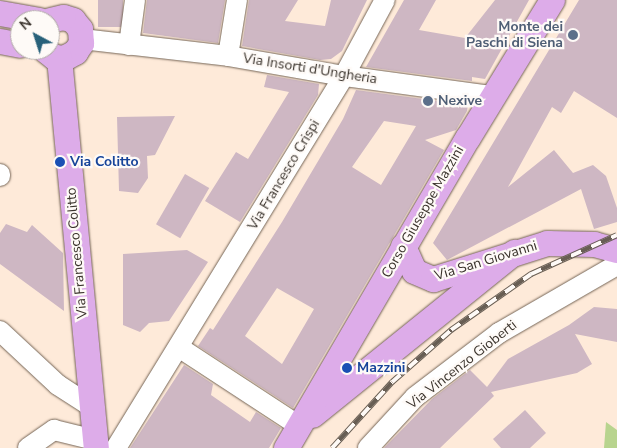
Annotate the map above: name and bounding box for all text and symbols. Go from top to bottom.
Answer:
north arrow [10,10,60,60]
text: N [16,13,36,35]
place label: Monte dei Paschi di Siena [466,19,563,52]
marker: Monte dei Paschi di Siena [567,29,579,41]
street label: Via Insorti d'Ungheria [242,50,378,88]
place label: Nexive [438,93,482,109]
marker: Nexive [422,95,434,107]
street label: Via Francesco Crispi [244,117,324,233]
street label: Corso Giuseppe Mazzini [378,143,468,281]
place label: Via Colitto [70,154,138,170]
marker: Via Colitto [54,156,66,168]
street label: Via Francesco Colitto [63,187,91,319]
street label: Via San Giovanni [433,237,539,285]
street label: Via Vincenzo Gioberti [404,317,520,413]
place label: Mazzini [357,360,405,376]
marker: Mazzini [341,362,353,374]

